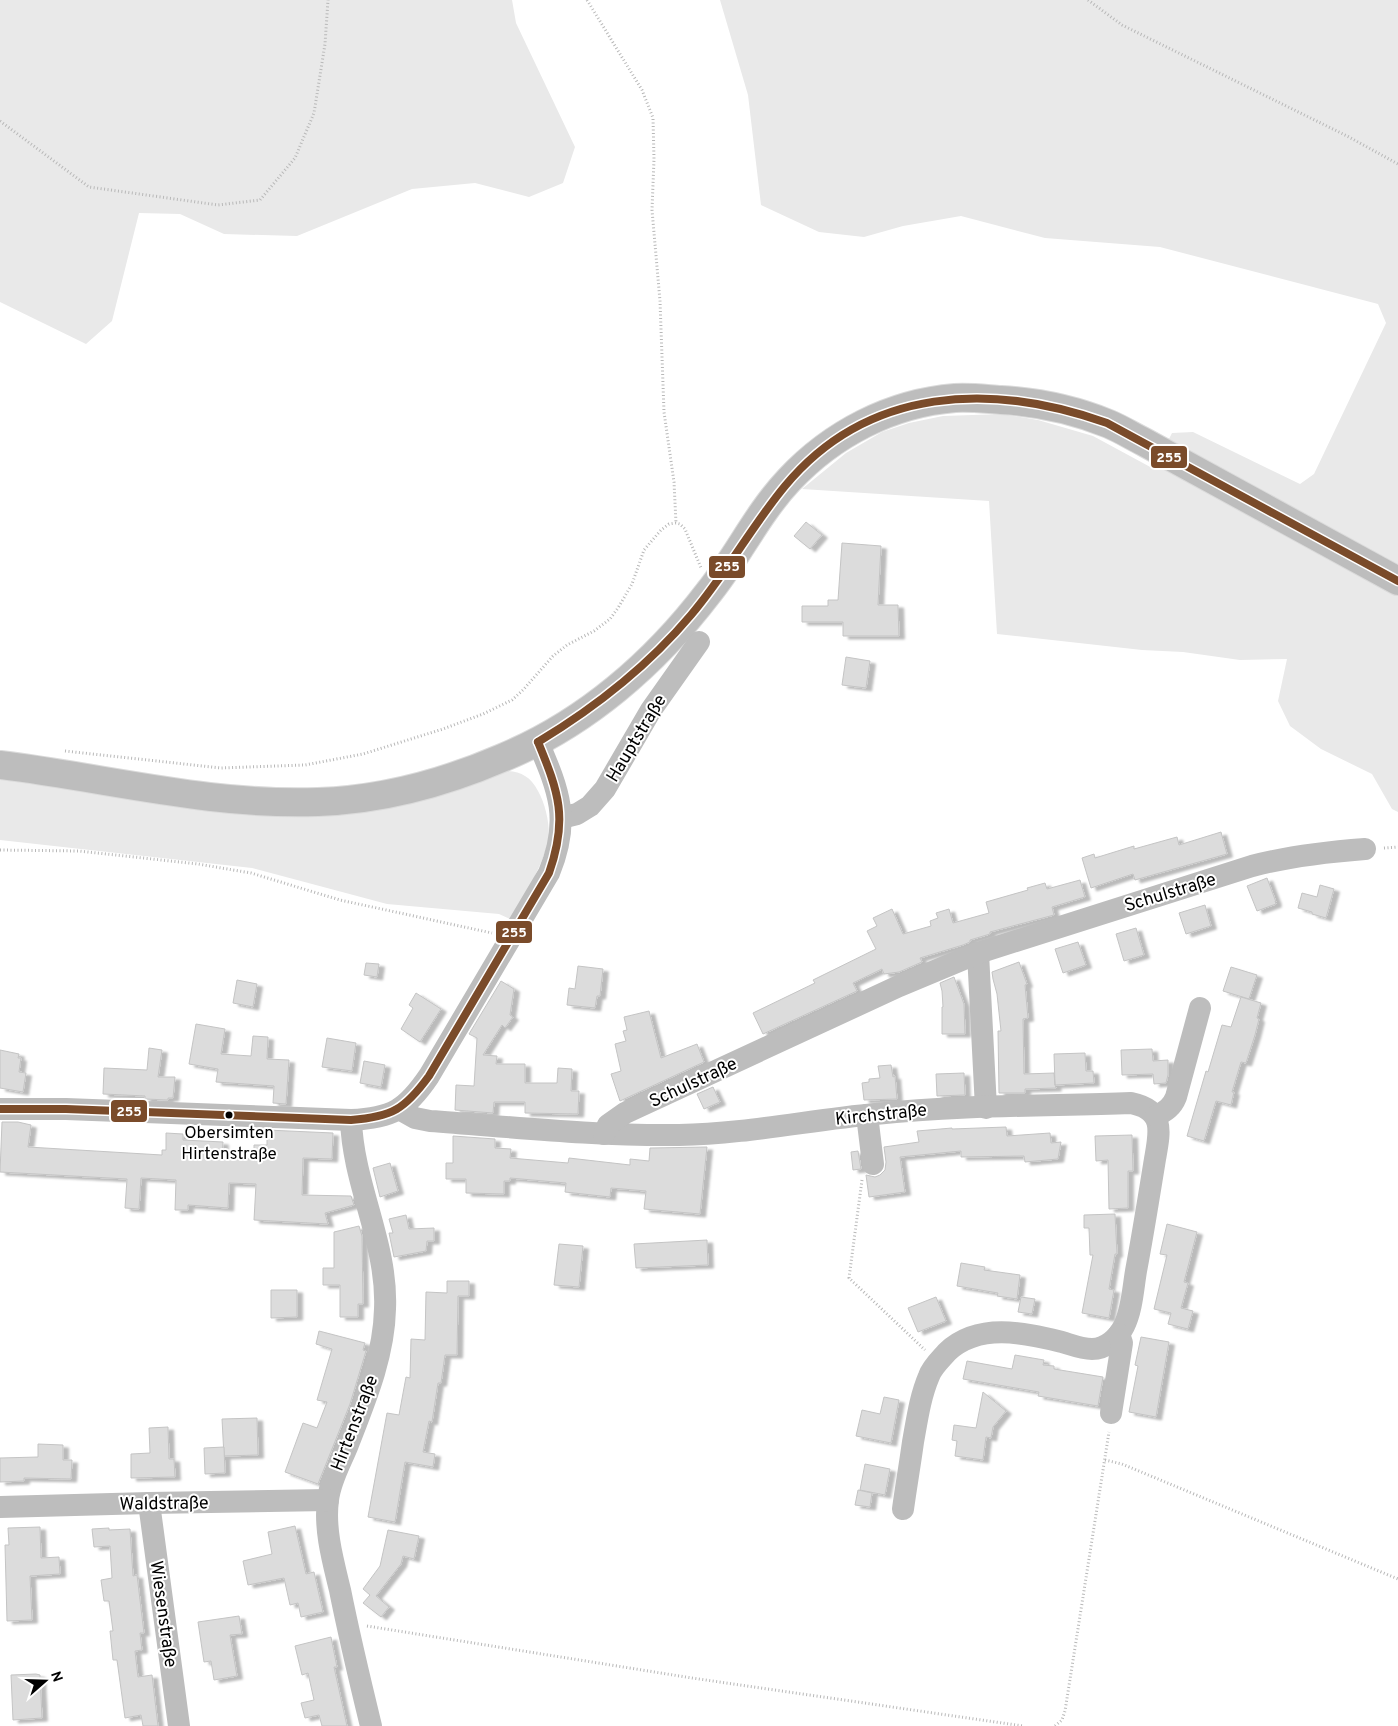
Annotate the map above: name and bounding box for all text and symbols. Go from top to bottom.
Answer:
line badge: 255 [1150,445,1188,469]
text: 255 [1156,450,1182,467]
line badge: 255 [708,555,746,579]
text: 255 [714,559,740,576]
street label: Hauptstraße [602,691,673,787]
street label: Schulstraße [1122,869,1219,918]
line badge: 255 [495,920,533,944]
text: 255 [501,925,527,942]
street label: Schulstraße [646,1053,741,1114]
line badge: 255 [110,1099,148,1123]
street label: Kirchstraße [834,1099,928,1132]
text: 255 [116,1104,142,1121]
marker: Obersimten Hirtenstraße [224,1110,234,1120]
place label: Obersimten Hirtenstraße [181,1123,277,1166]
street label: Hirtenstraße [327,1372,384,1475]
street label: Waldstraße [119,1492,209,1517]
street label: Wiesenstraße [144,1559,181,1669]
north arrow [20,1656,70,1706]
text: N [46,1669,66,1685]

